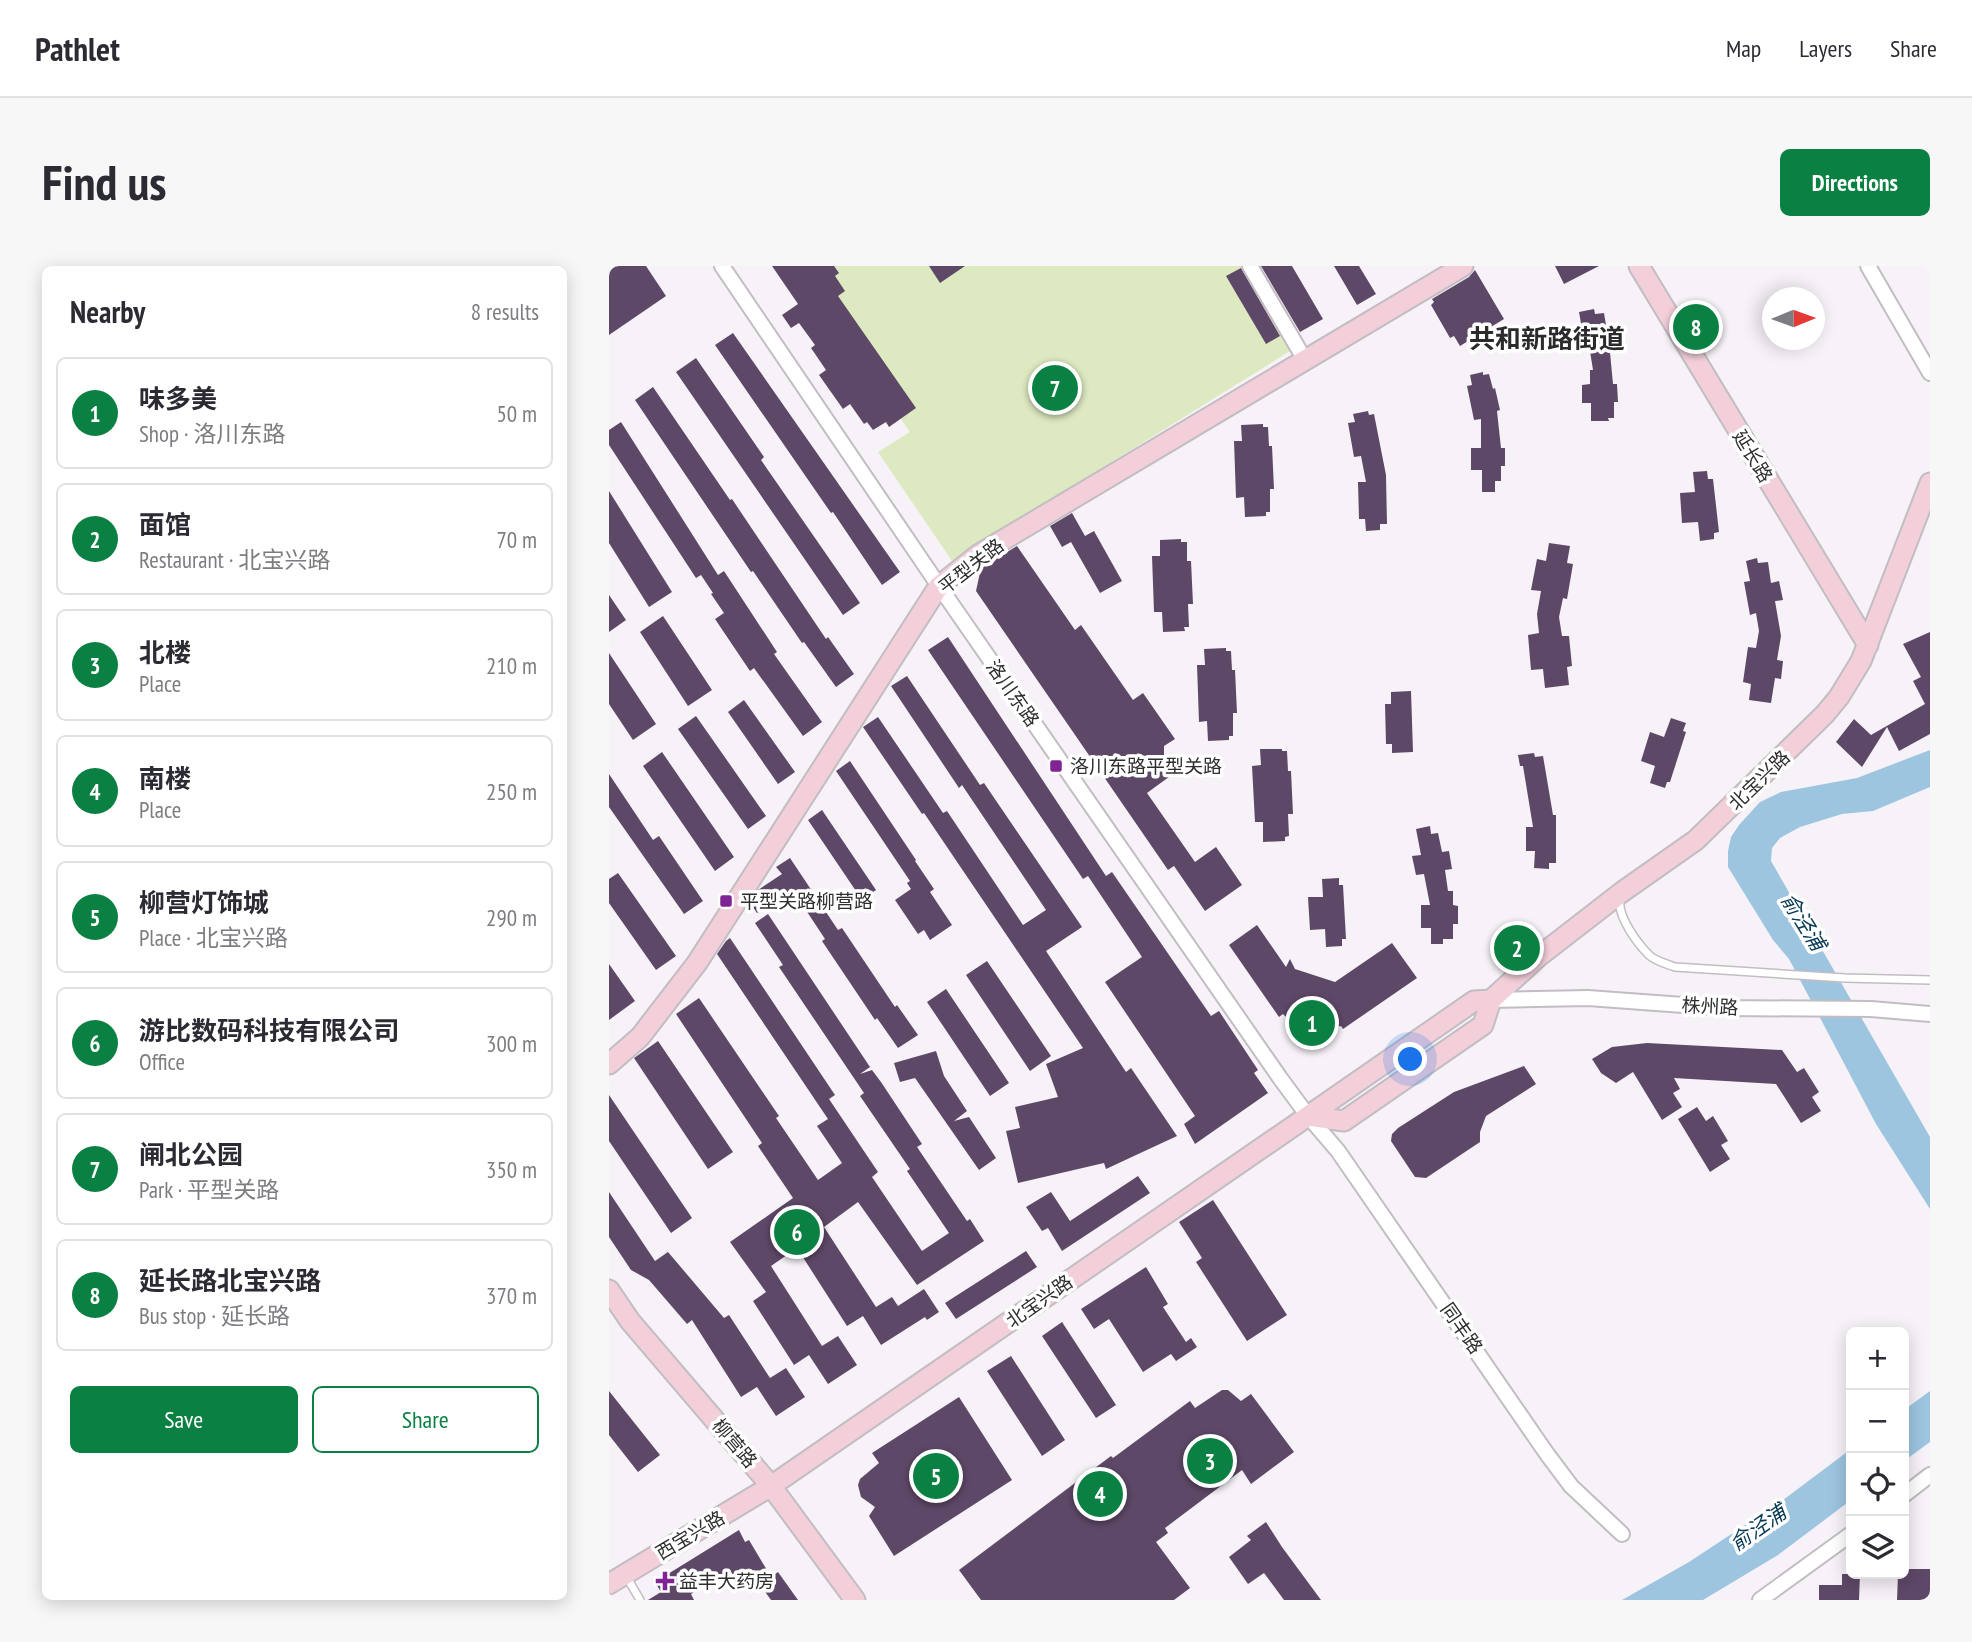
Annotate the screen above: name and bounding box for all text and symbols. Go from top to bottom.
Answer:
text: Pathlet [35,27,120,70]
text: Map [1726,33,1761,64]
text: Layers [1799,33,1852,64]
text: Share [1890,33,1937,64]
button: Directions [1780,149,1930,216]
text: Find us [42,150,166,214]
north arrow [1762,287,1825,350]
text: Nearby [70,292,145,331]
text: 8 results [471,297,539,326]
pin: 8 [1673,301,1719,353]
district label: 共和新路街道 [1469,322,1625,355]
pin: 7 [1032,362,1078,414]
text: 味多美 [139,382,217,415]
text: 1 [90,399,101,428]
text: 50 m [496,399,537,428]
text: Shop · 洛川东路 [139,419,286,448]
street label: 延长路 [1728,425,1778,487]
text: 面馆 [139,508,191,541]
text: 2 [90,525,101,554]
text: 70 m [496,525,537,554]
street label: 平型关路 [934,533,1008,599]
text: Restaurant · 北宝兴路 [139,545,331,574]
text: 北楼 [139,636,191,669]
text: 3 [90,651,101,680]
text: 210 m [486,651,537,680]
street label: 洛川东路 [981,655,1045,731]
text: Place [139,669,181,698]
street label: 北宝兴路 [1723,745,1795,815]
place label: 洛川东路平型关路 [1070,754,1222,778]
marker: 洛川东路平型关路 [1048,758,1064,774]
text: 南楼 [139,762,191,795]
text: 4 [90,777,101,806]
text: 250 m [486,777,537,806]
text: Place [139,795,181,824]
text: 柳营灯饰城 [139,886,269,919]
water label: 俞泾浦 [1775,888,1833,958]
place label: 平型关路柳营路 [740,889,873,913]
marker: 平型关路柳营路 [718,893,734,909]
text: 5 [90,903,101,932]
text: 290 m [486,903,537,932]
pin: 2 [1494,922,1540,974]
text: Place · 北宝兴路 [139,923,288,952]
street label: 株州路 [1681,993,1739,1019]
pin: 1 [1289,997,1335,1049]
text: 游比数码科技有限公司 [139,1014,399,1047]
text: 6 [90,1029,101,1058]
text: 300 m [486,1029,537,1058]
your location [1393,1042,1427,1076]
text: Office [139,1047,185,1076]
text: 闸北公园 [139,1138,243,1171]
text: 7 [90,1155,101,1184]
text: 350 m [486,1155,537,1184]
text: Park · 平型关路 [139,1175,279,1204]
pin: 6 [774,1206,820,1258]
text: 延长路北宝兴路 [139,1264,321,1297]
street label: 北宝兴路 [1001,1269,1077,1333]
text: 8 [90,1281,101,1310]
text: 370 m [486,1281,537,1310]
street label: 同丰路 [1436,1298,1488,1358]
text: Bus stop · 延长路 [139,1301,290,1330]
map controls [1846,1327,1909,1579]
button: + [1846,1327,1909,1390]
button: Save [70,1386,298,1453]
button: Share [312,1386,539,1453]
button: − [1846,1390,1909,1453]
street label: 柳营路 [707,1413,763,1473]
pin: 3 [1187,1435,1233,1487]
pin: 5 [913,1450,959,1502]
button: locate [1846,1453,1909,1516]
pin: 4 [1077,1468,1123,1520]
water label: 俞泾浦 [1724,1497,1794,1557]
street label: 西宝兴路 [651,1505,729,1565]
button: layers [1846,1516,1909,1579]
place label: 益丰大药房 [679,1569,774,1593]
marker: 益丰大药房 [657,1573,673,1589]

